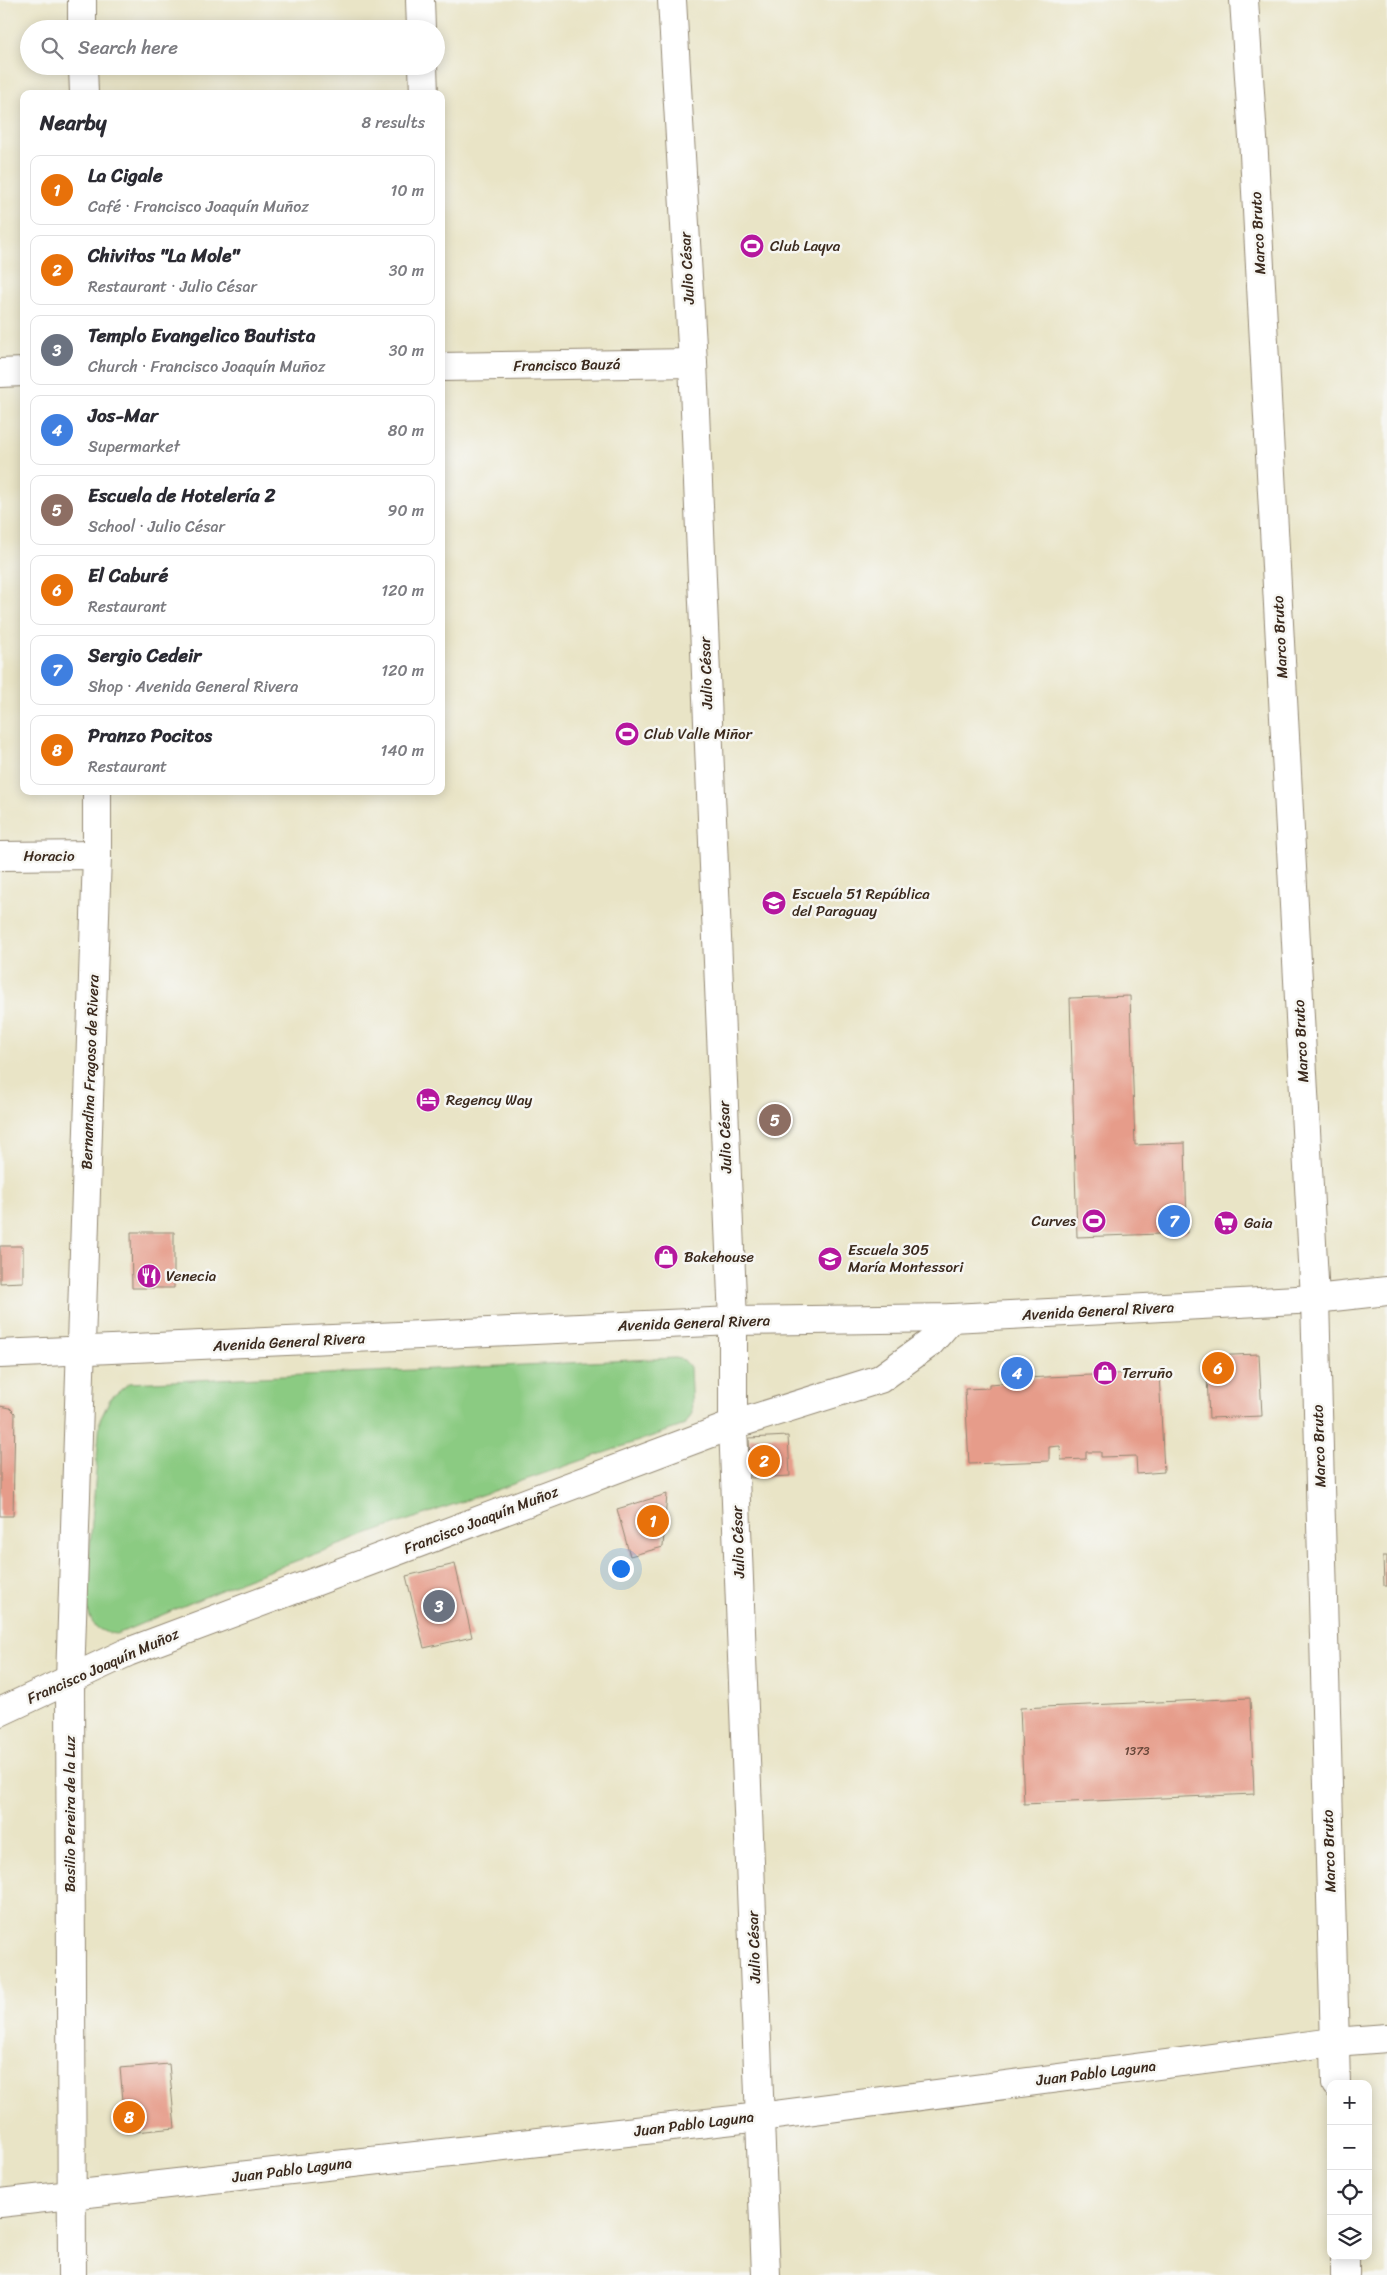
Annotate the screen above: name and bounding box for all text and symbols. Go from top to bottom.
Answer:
search box [20,20,445,75]
text: Search here [78,31,178,64]
icon: search [38,34,66,62]
text: Nearby [40,104,106,142]
text: 8 results [362,108,425,137]
text: La Cigale [88,159,163,192]
text: 1 [54,176,60,205]
text: 10 m [391,176,424,205]
street label: Marco Bruto [1243,191,1273,275]
text: Café · Francisco Joaquín Muñoz [88,192,309,221]
street label: Julio César [672,230,702,306]
sports icon: Club Layva [739,233,765,259]
place label: Club Layva [770,233,841,259]
text: Chivitos "La Mole" [88,239,239,272]
text: 2 [52,256,62,285]
text: 30 m [389,256,424,285]
text: Restaurant · Julio César [88,272,257,301]
text: Templo Evangelico Bautista [88,319,315,352]
text: 3 [53,336,61,365]
text: 30 m [389,336,424,365]
street label: Francisco Bauzá [513,351,621,379]
text: Church · Francisco Joaquín Muñoz [88,352,325,381]
text: Jos-Mar [88,399,158,432]
text: 4 [52,416,62,445]
text: 80 m [388,416,424,445]
text: Supermarket [88,432,180,461]
text: Escuela de Hotelería 2 [88,479,276,512]
text: 5 [52,496,62,525]
text: 90 m [388,496,424,525]
text: School · Julio César [88,512,225,541]
text: El Caburé [88,559,168,592]
text: 6 [52,576,62,605]
text: 120 m [381,576,424,605]
text: Restaurant [88,592,167,621]
street label: Marco Bruto [1265,595,1295,679]
street label: Julio César [692,635,720,711]
text: Sergio Cedeir [88,639,201,672]
text: 7 [52,656,62,685]
text: 120 m [381,656,424,685]
text: Shop · Avenida General Rivera [88,672,298,701]
text: Pranzo Pocitos [88,719,212,752]
sports icon: Club Valle Miñor [614,721,640,747]
place label: Club Valle Miñor [644,721,753,747]
text: 8 [52,736,62,765]
text: 140 m [381,736,424,765]
text: Restaurant [88,752,167,781]
street label: Horacio [23,843,75,869]
place label: Escuela 51 República del Paraguay [792,881,930,924]
school or university icon: Escuela 51 República del Paraguay [761,890,787,916]
street label: Bernandina Fragoso de Rivera [74,974,106,1170]
street label: Marco Bruto [1286,999,1316,1083]
hotel icon: Regency Way [415,1087,441,1113]
place label: Regency Way [446,1087,532,1113]
street label: Julio César [711,1099,739,1175]
pin: 5 [759,1101,791,1139]
pin: 7 [1158,1202,1190,1240]
place label: Curves [1032,1208,1077,1234]
sports icon: Curves [1081,1208,1107,1234]
supermarket icon: Gaia [1213,1210,1239,1236]
place label: Gaia [1244,1210,1273,1236]
place label: Escuela 305 María Montessori [848,1237,964,1280]
shop icon: Bakehouse [653,1244,679,1270]
place label: Bakehouse [684,1244,754,1270]
school or university icon: Escuela 305 María Montessori [817,1246,843,1272]
restaurant icon: Venecia [136,1263,162,1289]
place label: Venecia [166,1263,217,1289]
street label: Avenida General Rivera [1020,1294,1175,1328]
street label: Avenida General Rivera [616,1307,771,1339]
street label: Avenida General Rivera [211,1325,366,1359]
pin: 6 [1202,1349,1234,1387]
pin: 4 [1001,1354,1033,1392]
shop icon: Terruño [1092,1360,1118,1386]
place label: Terruño [1122,1360,1173,1386]
street label: Marco Bruto [1305,1404,1333,1488]
pin: 2 [748,1442,780,1480]
street label: Francisco Joaquín Muñoz [400,1478,563,1562]
pin: 1 [637,1502,669,1540]
street label: Julio César [724,1504,752,1580]
your location [608,1556,634,1582]
pin: 3 [423,1587,455,1625]
street label: Francisco Joaquín Muñoz [23,1620,184,1711]
street label: Basilio Pereira de la Luz [57,1735,83,1892]
house number: 1373 [1124,1740,1150,1762]
street label: Marco Bruto [1315,1809,1343,1893]
street label: Julio César [740,1909,768,1985]
street label: Juan Pablo Laguna [1034,2053,1158,2093]
map controls [1327,2080,1372,2260]
button: + [1327,2080,1372,2125]
pin: 8 [113,2098,145,2136]
street label: Juan Pablo Laguna [632,2104,756,2144]
button: − [1327,2125,1372,2170]
street label: Juan Pablo Laguna [230,2150,354,2190]
button: locate [1327,2170,1372,2215]
button: layers [1327,2215,1372,2260]

